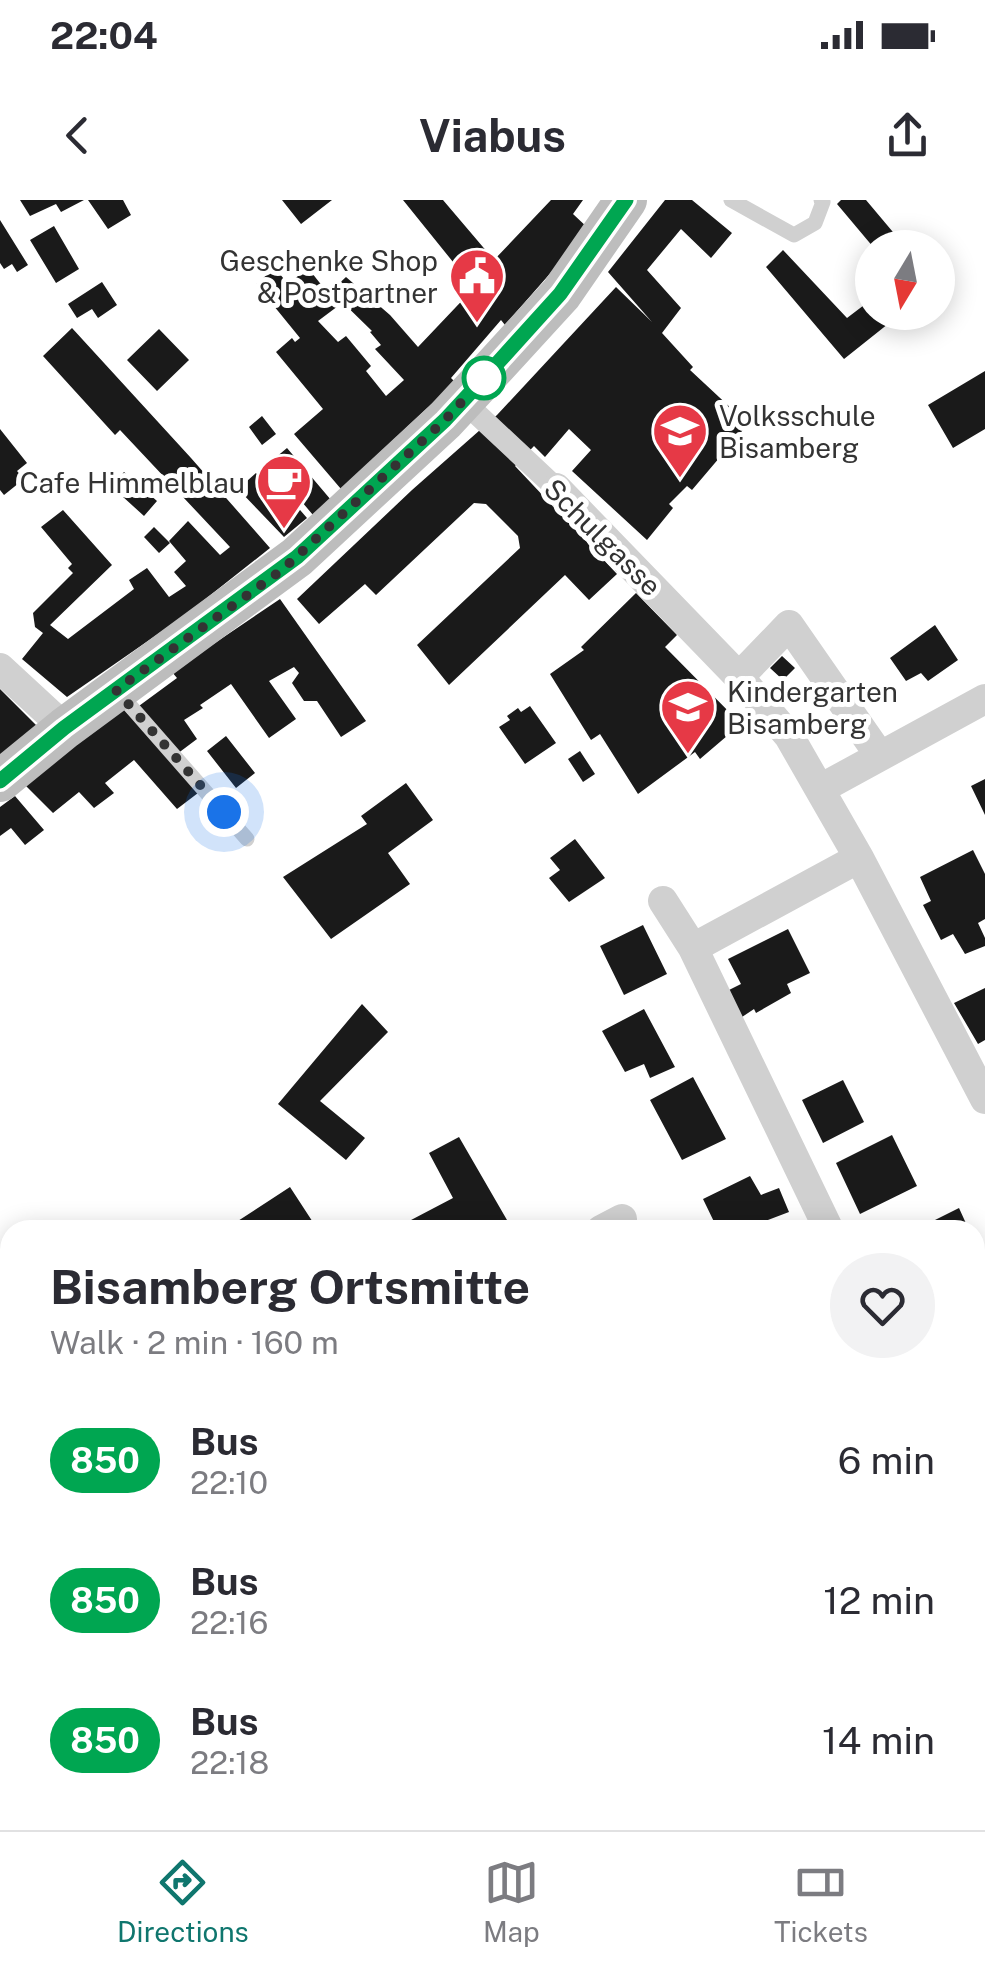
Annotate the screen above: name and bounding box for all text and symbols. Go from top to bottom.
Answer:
text: 22:04 [50,13,158,58]
icon: back [50,108,105,163]
icon: share [880,108,935,163]
text: Viabus [419,109,566,162]
north arrow [855,230,955,330]
map controls [855,230,955,330]
place label: Geschenke Shop & Postpartner [219,244,438,309]
public building icon: Geschenke Shop & Postpartner [447,246,507,325]
unlabelled marker [463,357,505,399]
place label: Volksschule Bisamberg [719,399,876,464]
school or university icon: Volksschule Bisamberg [650,401,710,480]
cafe icon: Cafe Himmelblau [254,452,314,531]
place label: Cafe Himmelblau [20,466,245,499]
street label: Schulgasse [538,472,668,602]
place label: Kindergarten Bisamberg [727,675,898,740]
school or university icon: Kindergarten Bisamberg [658,677,718,756]
your location [199,787,249,837]
button: heart [830,1253,935,1358]
text: Bisamberg Ortsmitte [50,1258,530,1315]
text: Walk · 2 min · 160 m [50,1324,339,1361]
text: Bus [190,1419,259,1464]
text: 6 min [838,1438,935,1483]
text: 850 [70,1440,140,1481]
text: 22:10 [190,1464,268,1501]
text: Bus [190,1559,259,1604]
text: 12 min [823,1578,935,1623]
text: 850 [70,1580,140,1621]
text: 22:16 [190,1604,268,1641]
text: Bus [190,1699,259,1744]
text: 14 min [822,1718,935,1763]
text: 850 [70,1720,140,1761]
text: 22:18 [190,1744,269,1781]
tab: Directions [117,1855,249,1948]
tab: Map [483,1855,540,1948]
tab: Tickets [774,1855,868,1948]

